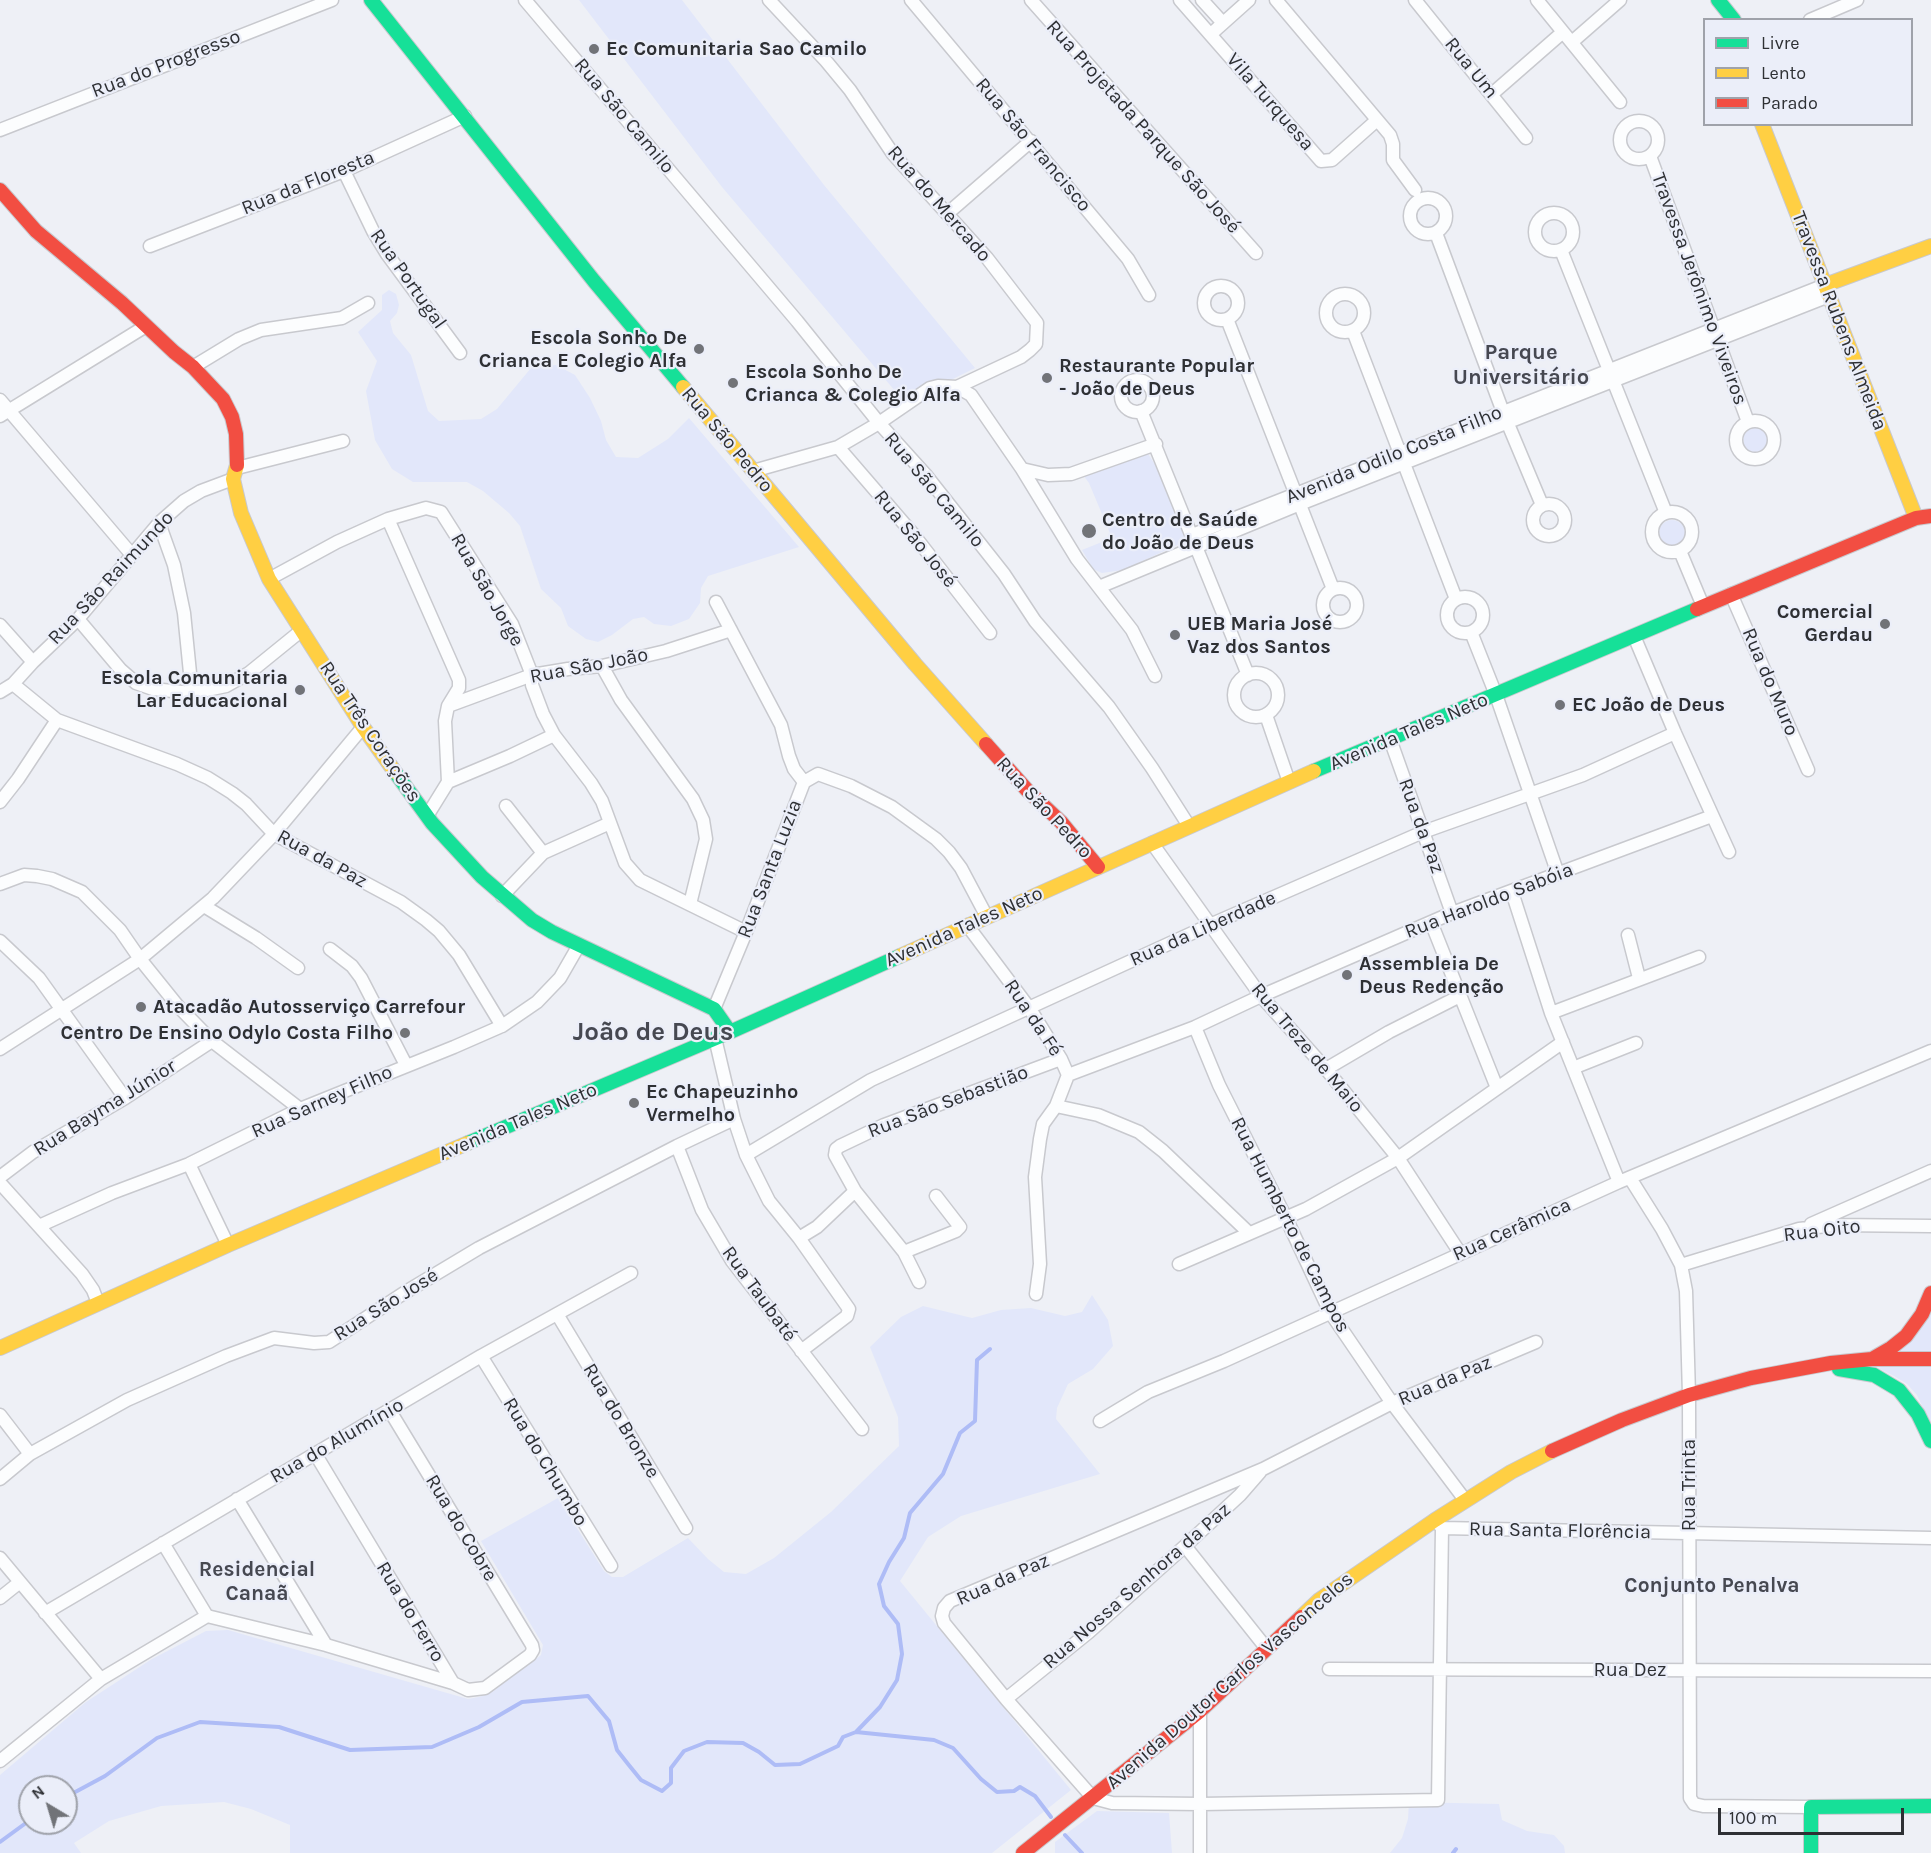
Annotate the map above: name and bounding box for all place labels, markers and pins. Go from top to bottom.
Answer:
place label: Ec Comunitaria Sao Camilo [606,37,867,61]
marker: Ec Comunitaria Sao Camilo [587,42,601,56]
place label: Escola Sonho De Crianca E Colegio Alfa [479,326,687,373]
marker: Escola Sonho De Crianca E Colegio Alfa [692,342,706,356]
place label: Restaurante Popular - João de Deus [1059,354,1254,401]
place label: Escola Sonho De Crianca & Colegio Alfa [745,360,961,407]
marker: Restaurante Popular - João de Deus [1040,371,1054,385]
marker: Escola Sonho De Crianca & Colegio Alfa [726,376,740,390]
place label: Centro de Saúde do João de Deus [1102,508,1258,555]
marker: Centro de Saúde do João de Deus [1080,522,1098,540]
place label: Comercial Gerdau [1777,600,1873,647]
place label: UEB Maria José Vaz dos Santos [1187,612,1332,659]
marker: Comercial Gerdau [1878,617,1892,631]
marker: UEB Maria José Vaz dos Santos [1168,628,1182,642]
place label: Escola Comunitaria Lar Educacional [101,666,288,713]
marker: Escola Comunitaria Lar Educacional [293,683,307,697]
place label: EC João de Deus [1572,693,1725,717]
marker: EC João de Deus [1553,698,1567,712]
place label: Assembleia De Deus Redenção [1359,952,1504,999]
marker: Assembleia De Deus Redenção [1340,968,1354,982]
place label: Atacadão Autosserviço Carrefour [153,995,465,1019]
marker: Atacadão Autosserviço Carrefour [134,1000,148,1014]
place label: Centro De Ensino Odylo Costa Filho [61,1021,393,1045]
marker: Centro De Ensino Odylo Costa Filho [398,1026,412,1040]
place label: Ec Chapeuzinho Vermelho [646,1080,798,1127]
marker: Ec Chapeuzinho Vermelho [627,1096,641,1110]

